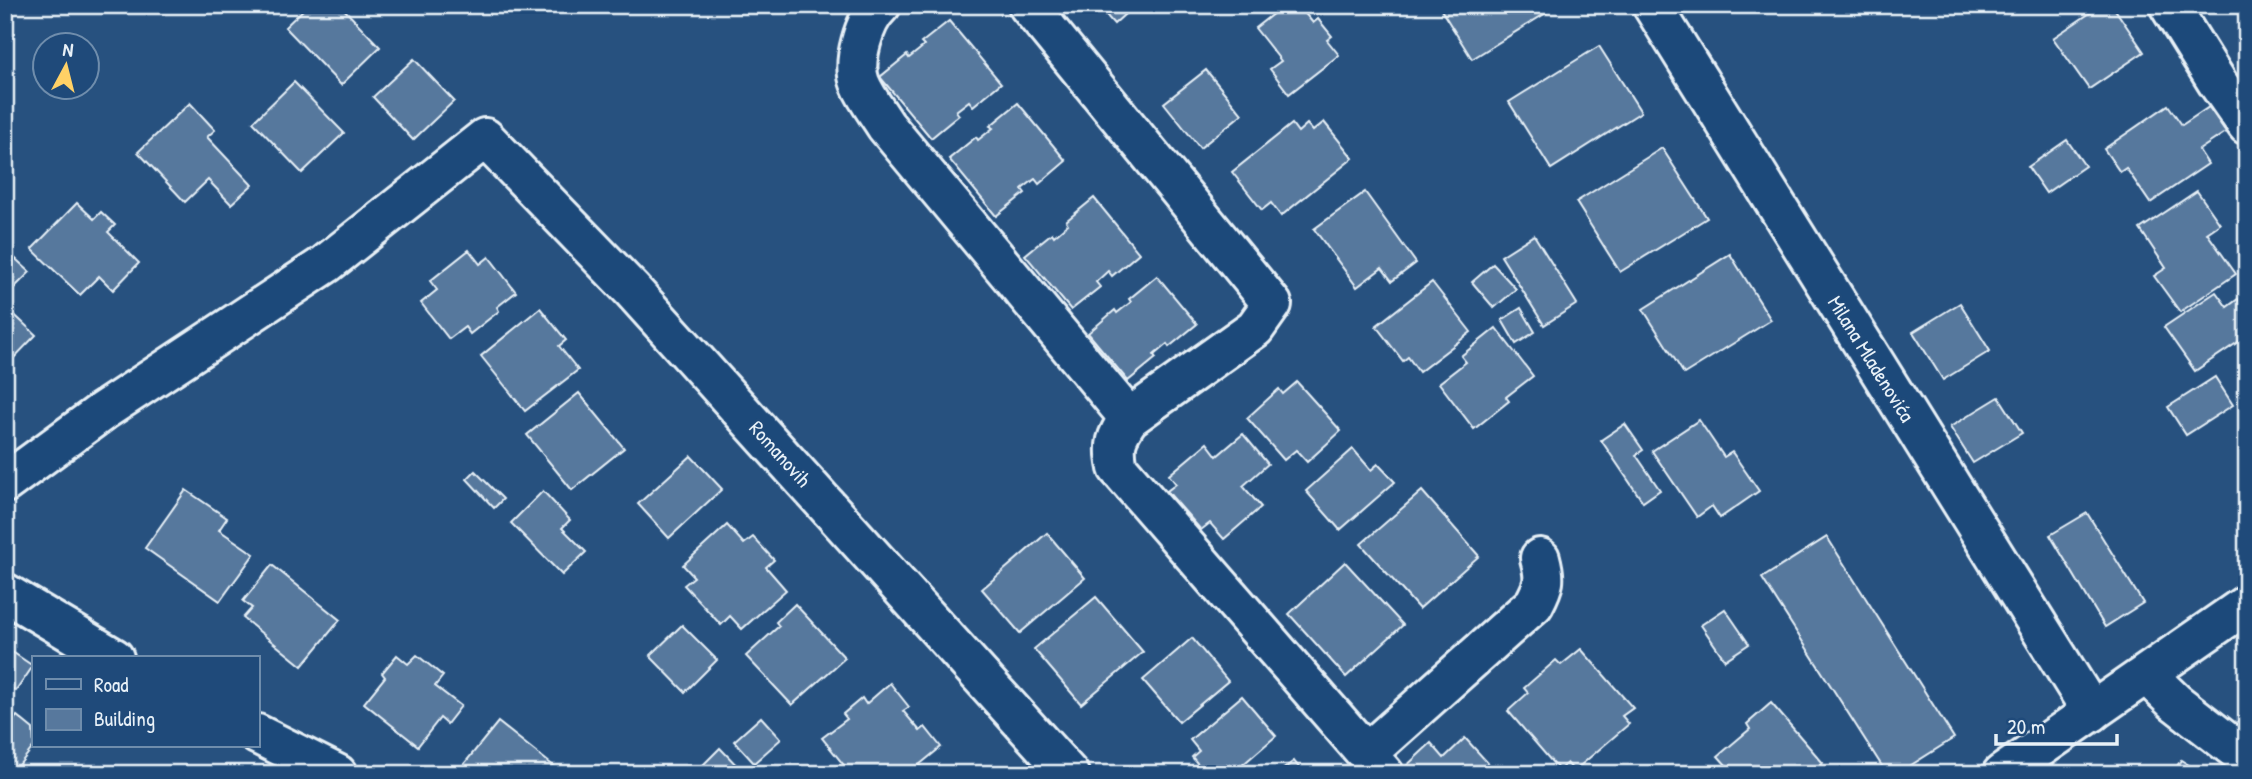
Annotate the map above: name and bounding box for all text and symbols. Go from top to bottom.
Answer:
north arrow [32,32,102,102]
text: N [61,36,75,63]
street label: Milana Mladenovića [1821,290,1922,427]
street label: Romanovih [743,414,818,493]
legend [32,656,259,748]
text: Road [94,670,128,699]
scale bar [1996,702,2117,746]
text: Building [94,704,155,733]
text: 20 m [2007,712,2045,741]

